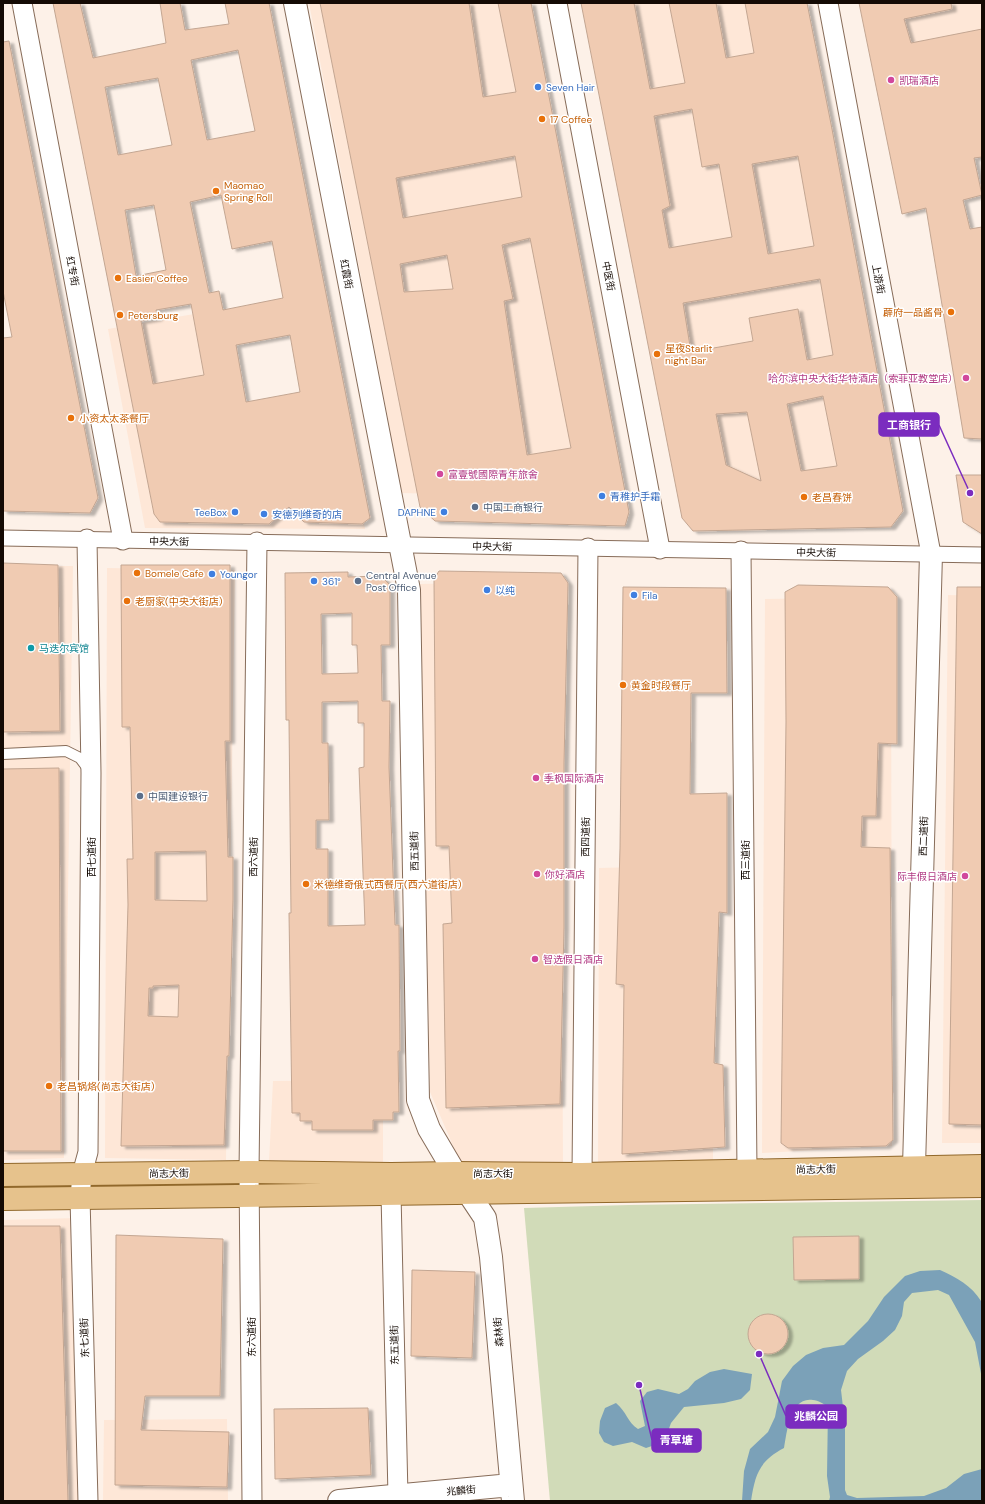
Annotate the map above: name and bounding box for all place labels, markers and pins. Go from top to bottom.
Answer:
place label: 凯瑞酒店 [899,74,939,87]
marker: 凯瑞酒店 [886,75,896,85]
place label: Seven Hair [546,81,595,94]
marker: Seven Hair [533,82,543,92]
place label: 17 Coffee [550,113,593,126]
marker: 17 Coffee [537,114,547,124]
place label: Maomao Spring Roll [224,179,272,204]
marker: Maomao Spring Roll [211,186,221,196]
place label: Easier Coffee [126,272,188,285]
marker: Easier Coffee [113,273,123,283]
place label: 薜府一品酱骨 [883,306,943,319]
marker: 薜府一品酱骨 [946,307,956,317]
place label: Petersburg [128,309,179,322]
marker: Petersburg [115,310,125,320]
place label: 星夜Starlit night Bar [665,342,712,367]
marker: 星夜Starlit night Bar [652,349,662,359]
place label: 哈尔滨中央大街华特酒店（索菲亚教堂店） [768,372,958,385]
marker: 哈尔滨中央大街华特酒店（索菲亚教堂店） [961,373,971,383]
place label: 小资太太茶餐厅 [79,412,149,425]
marker: 小资太太茶餐厅 [66,413,76,423]
callout: 工商银行 [879,413,939,436]
place label: 富壹號國際青年旅舍 [448,468,538,481]
marker: 富壹號國際青年旅舍 [435,469,445,479]
place label: 青稚护手霜 [610,490,660,503]
marker: 青稚护手霜 [597,491,607,501]
place label: 老昌春饼 [812,491,852,504]
marker: 老昌春饼 [799,492,809,502]
place label: 中国工商银行 [483,501,543,514]
marker: 中国工商银行 [470,502,480,512]
place label: TeeBox [194,506,227,519]
place label: DAPHNE [398,506,436,519]
marker: TeeBox [230,507,240,517]
marker: DAPHNE [439,507,449,517]
place label: 安德列维奇的店 [272,508,342,521]
marker: 安德列维奇的店 [259,509,269,519]
place label: Bomele Cafe [145,567,204,580]
marker: Bomele Cafe [132,568,142,578]
place label: Youngor [220,568,258,581]
marker: Youngor [207,569,217,579]
place label: Central Avenue Post Office [366,569,437,594]
place label: 361° [322,575,341,588]
marker: 361° [309,576,319,586]
marker: Central Avenue Post Office [353,576,363,586]
place label: 以纯 [495,584,515,597]
marker: 以纯 [482,585,492,595]
place label: Fila [642,589,657,602]
marker: Fila [629,590,639,600]
place label: 老厨家(中央大街店) [135,595,223,608]
marker: 老厨家(中央大街店) [122,596,132,606]
place label: 马迭尔宾馆 [39,642,89,655]
marker: 马迭尔宾馆 [26,643,36,653]
place label: 黄金时段餐厅 [631,679,691,692]
marker: 黄金时段餐厅 [618,680,628,690]
place label: 季枫国际酒店 [544,772,604,785]
marker: 季枫国际酒店 [531,773,541,783]
place label: 中国建设银行 [148,790,208,803]
marker: 中国建设银行 [135,791,145,801]
place label: 你好酒店 [544,868,585,881]
marker: 你好酒店 [532,869,542,879]
place label: 际丰假日酒店 [897,870,957,883]
marker: 际丰假日酒店 [960,871,970,881]
place label: 米德维奇俄式西餐厅(西六道街店) [314,878,462,891]
marker: 米德维奇俄式西餐厅(西六道街店) [301,879,311,889]
place label: 智选假日酒店 [543,953,603,966]
marker: 智选假日酒店 [530,954,540,964]
place label: 老昌锅烙(尚志大街店) [57,1080,155,1093]
marker: 老昌锅烙(尚志大街店) [44,1081,54,1091]
callout: 兆麟公园 [786,1405,846,1428]
callout: 青草塘 [652,1429,701,1452]

